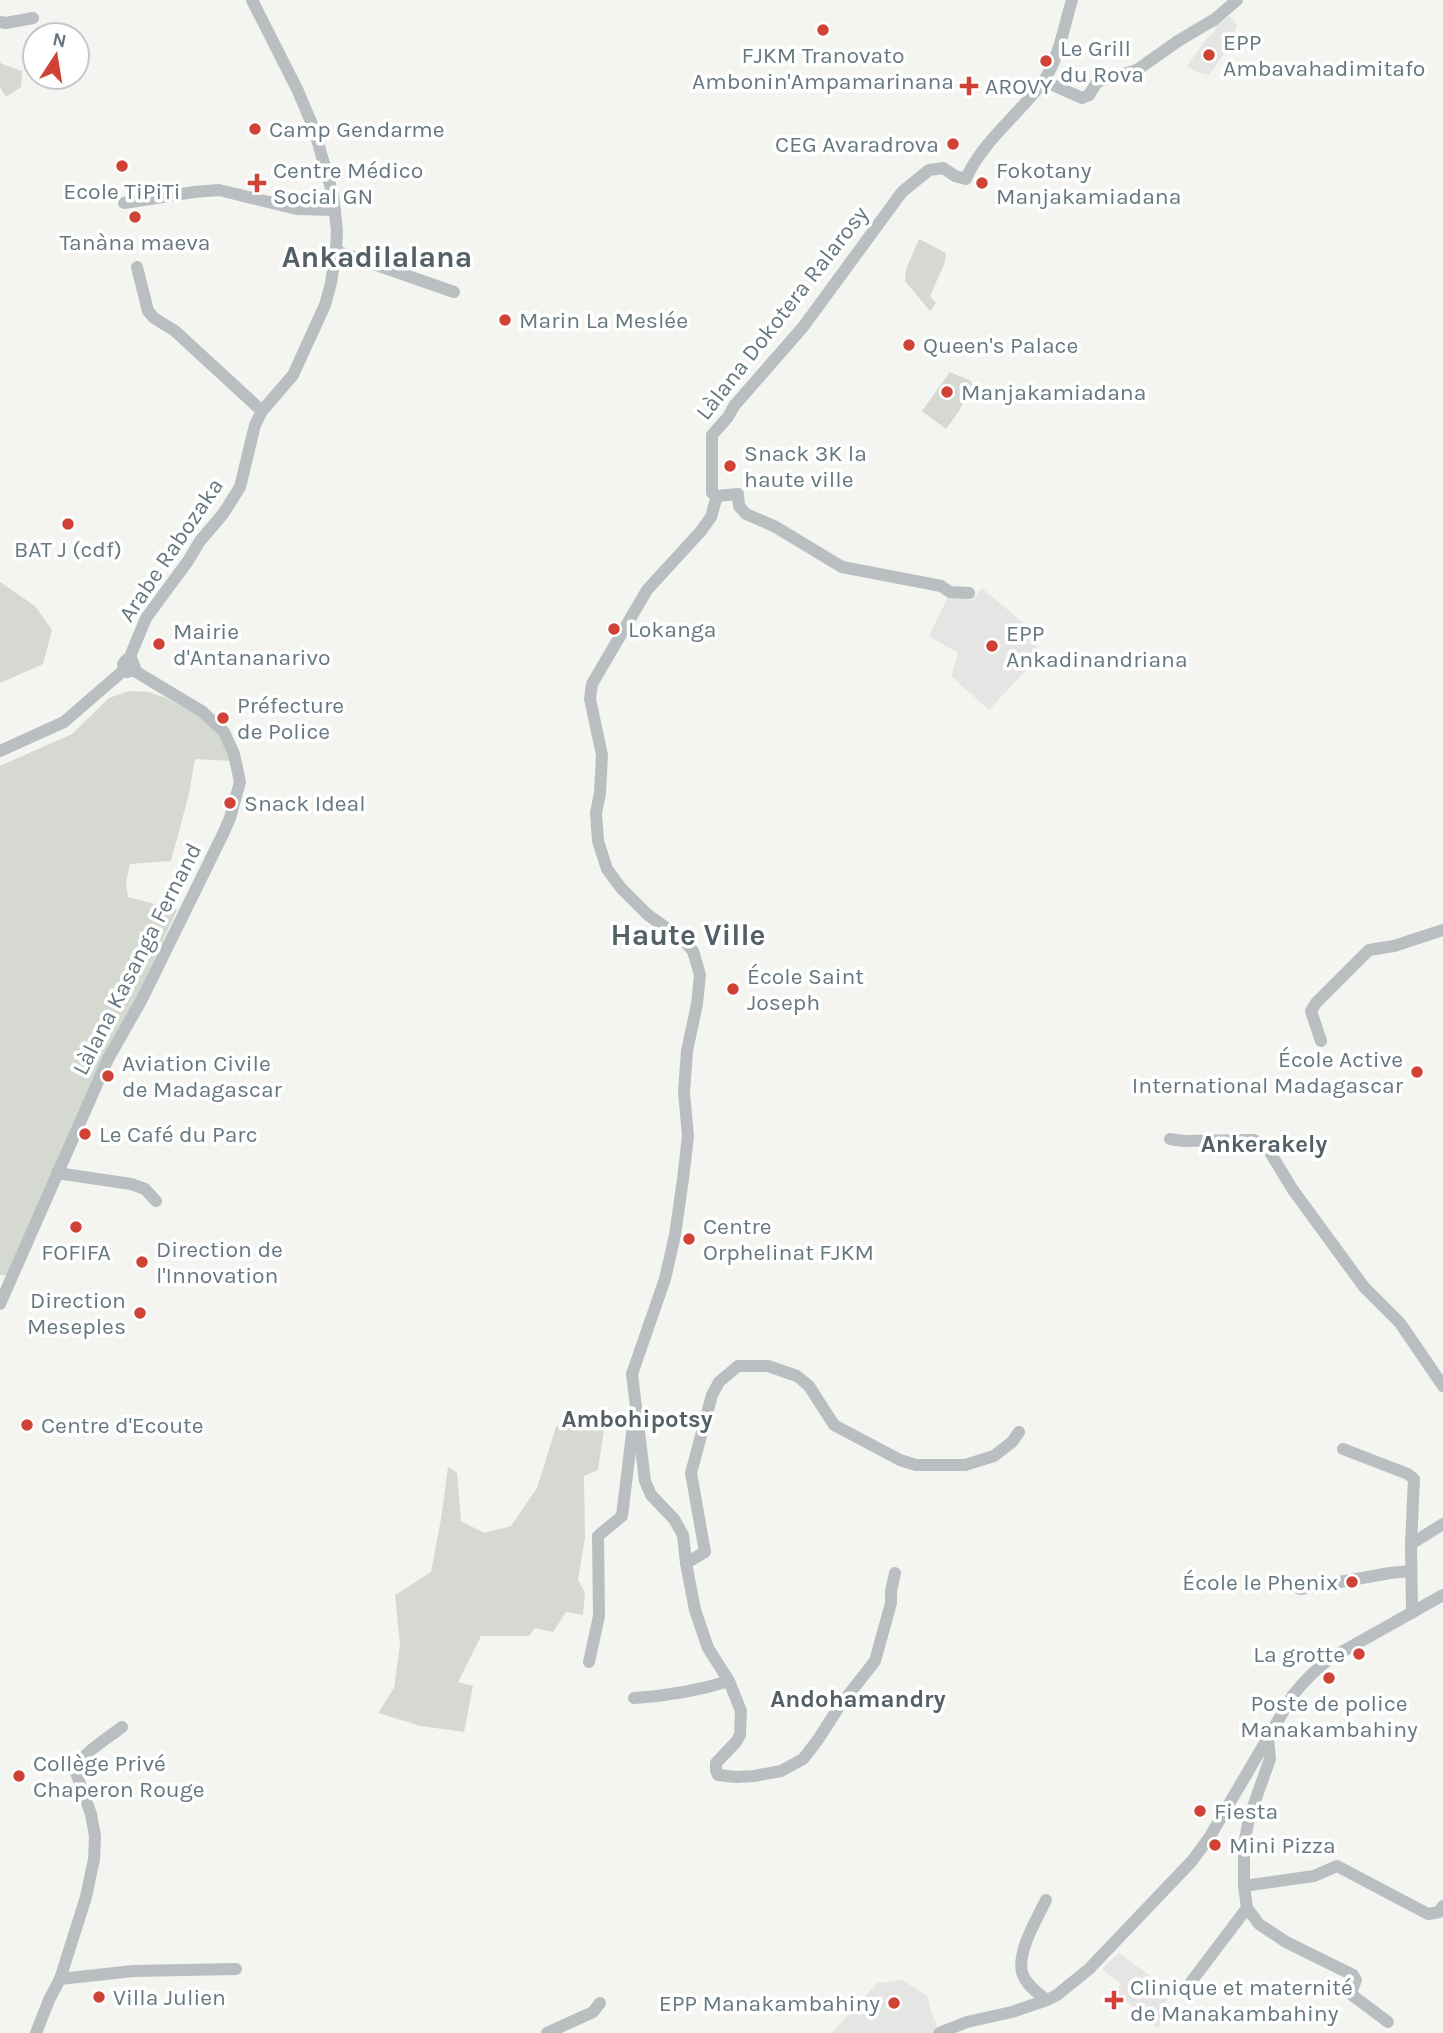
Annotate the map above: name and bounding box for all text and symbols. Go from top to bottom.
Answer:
north arrow [21,21,91,91]
marker: FJKM Tranovato Ambonin'Ampamarinana [815,22,831,38]
text: N [50,28,68,53]
place label: EPP Ambavahadimitafo [1223,29,1425,82]
place label: Le Grill du Rova [1060,35,1144,88]
place label: FJKM Tranovato Ambonin'Ampamarinana [692,42,954,95]
marker: EPP Ambavahadimitafo [1201,47,1217,63]
marker: Le Grill du Rova [1038,53,1054,69]
place label: AROVY [985,73,1053,100]
marker: AROVY [959,76,979,96]
place label: Camp Gendarme [269,116,445,143]
marker: Camp Gendarme [247,121,263,137]
place label: CEG Avaradrova [775,131,939,158]
marker: CEG Avaradrova [945,136,961,152]
place label: Centre Médico Social GN [273,157,423,210]
place label: Fokotany Manjakamiadana [996,157,1181,210]
marker: Ecole TiPiTi [114,158,130,174]
marker: Centre Médico Social GN [247,173,267,193]
marker: Fokotany Manjakamiadana [974,175,990,191]
place label: Ecole TiPiTi [63,178,181,205]
street label: Làlana Dokotera Ralarosy [690,201,874,425]
marker: Tanàna maeva [127,209,143,225]
place label: Tanàna maeva [60,229,210,256]
district label: Ankadilalana [282,239,472,275]
place label: Marin La Meslée [519,307,688,334]
marker: Marin La Meslée [497,312,513,328]
place label: Queen's Palace [923,332,1078,359]
marker: Queen's Palace [901,337,917,353]
place label: Manjakamiadana [961,379,1146,406]
marker: Manjakamiadana [939,384,955,400]
place label: Snack 3K la haute ville [744,440,867,493]
marker: Snack 3K la haute ville [722,458,738,474]
street label: Arabe Rabozaka [113,473,229,627]
marker: BAT J (cdf) [60,516,76,532]
place label: BAT J (cdf) [14,536,122,563]
place label: Lokanga [628,616,716,643]
place label: Mairie d'Antananarivo [173,618,331,671]
place label: EPP Ankadinandriana [1006,620,1188,673]
marker: Lokanga [606,621,622,637]
marker: Mairie d'Antananarivo [151,636,167,652]
marker: EPP Ankadinandriana [984,638,1000,654]
place label: Préfecture de Police [237,692,344,745]
marker: Préfecture de Police [215,710,231,726]
place label: Snack Ideal [244,790,366,817]
marker: Snack Ideal [222,795,238,811]
street label: Làlana Kasanga Fernand [67,839,207,1079]
district label: Haute Ville [611,917,765,953]
place label: École Saint Joseph [747,963,864,1016]
marker: École Saint Joseph [725,981,741,997]
place label: École Active International Madagascar [1132,1046,1404,1099]
place label: Aviation Civile de Madagascar [122,1050,283,1103]
marker: École Active International Madagascar [1409,1064,1425,1080]
marker: Aviation Civile de Madagascar [100,1068,116,1084]
place label: Le Café du Parc [99,1121,258,1148]
marker: Le Café du Parc [77,1126,93,1142]
district label: Ankerakely [1201,1130,1327,1158]
place label: Centre Orphelinat FJKM [703,1213,874,1266]
marker: FOFIFA [68,1219,84,1235]
marker: Centre Orphelinat FJKM [681,1231,697,1247]
place label: Direction de l'Innovation [156,1236,283,1289]
place label: FOFIFA [41,1239,111,1266]
marker: Direction de l'Innovation [134,1254,150,1270]
place label: Direction Meseples [27,1287,126,1340]
marker: Direction Meseples [132,1305,148,1321]
district label: Ambohipotsy [562,1405,712,1433]
place label: Centre d'Ecoute [41,1412,204,1439]
marker: Centre d'Ecoute [19,1417,35,1433]
place label: École le Phenix [1182,1569,1338,1596]
marker: École le Phenix [1344,1574,1360,1590]
place label: La grotte [1253,1641,1345,1668]
marker: La grotte [1351,1646,1367,1662]
marker: Poste de police Manakambahiny [1321,1670,1337,1686]
district label: Andohamandry [770,1685,946,1713]
place label: Poste de police Manakambahiny [1240,1690,1418,1743]
place label: Collège Privé Chaperon Rouge [33,1750,205,1803]
marker: Collège Privé Chaperon Rouge [11,1768,27,1784]
place label: Fiesta [1214,1798,1278,1825]
marker: Fiesta [1192,1803,1208,1819]
place label: Mini Pizza [1229,1832,1336,1859]
marker: Mini Pizza [1207,1837,1223,1853]
place label: Clinique et maternité de Manakambahiny [1130,1974,1353,2027]
place label: Villa Julien [113,1984,226,2011]
marker: Villa Julien [91,1989,107,2005]
place label: EPP Manakambahiny [659,1990,880,2017]
marker: Clinique et maternité de Manakambahiny [1104,1990,1124,2010]
marker: EPP Manakambahiny [886,1995,902,2011]

